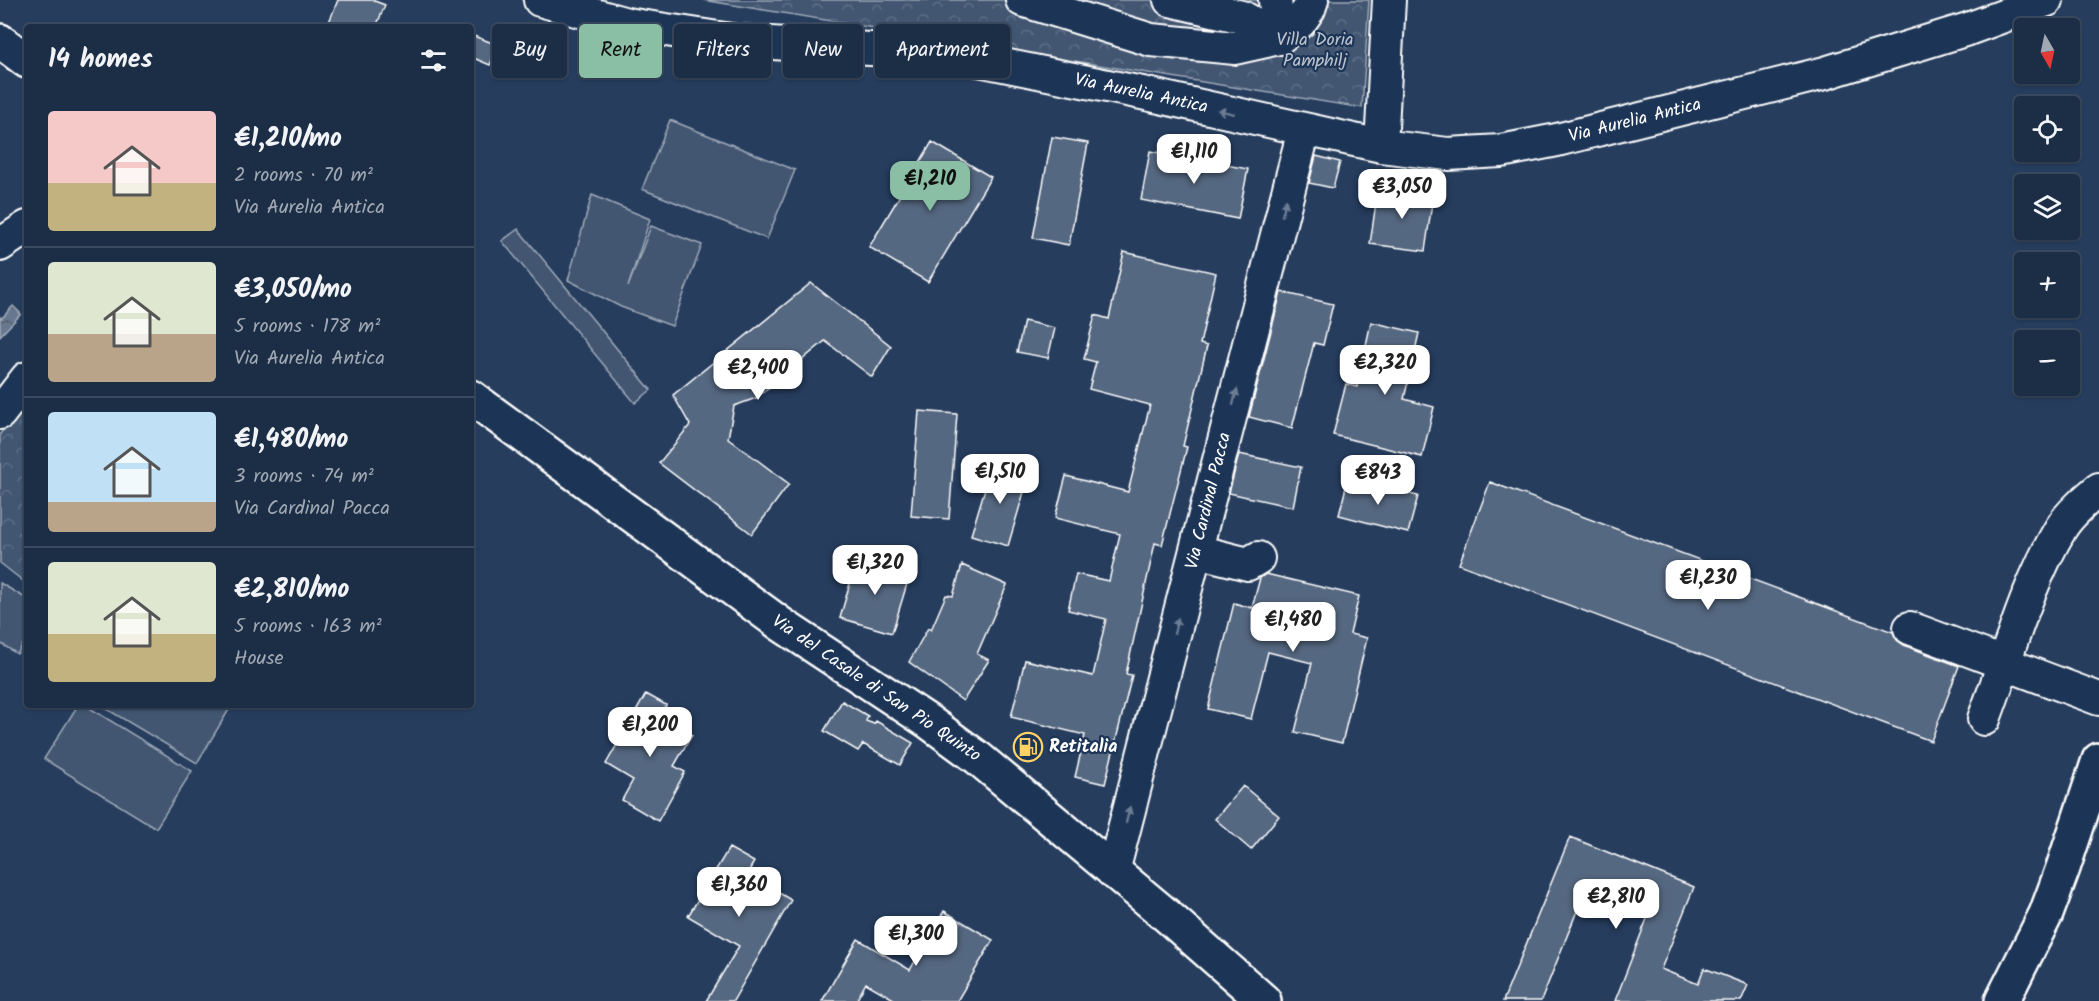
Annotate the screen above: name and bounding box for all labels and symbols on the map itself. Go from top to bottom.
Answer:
north arrow [2014,18,2080,84]
park label: Villa Doria Pamphilj [1277,26,1353,76]
street label: Via Aurelia Antica [1072,66,1210,122]
street label: Via Aurelia Antica [1566,91,1704,151]
one-way arrow [1217,107,1236,117]
pin: €1,110 [1145,134,1243,185]
pin: €1,210 [881,161,979,212]
pin: €3,050 [1353,169,1451,220]
one-way arrow [1279,199,1289,217]
pin: €2,320 [1336,345,1434,396]
pin: €2,400 [709,350,807,401]
one-way arrow [1231,387,1241,406]
street label: Via Cardinal Pacca [1178,429,1240,573]
pin: €1,510 [951,454,1049,505]
pin: €843 [1342,455,1414,506]
pin: €1,320 [826,545,924,596]
pin: €1,230 [1659,560,1757,611]
pin: €1,480 [1244,602,1342,653]
street label: Via del Casale di San Pio Quinto [765,608,987,770]
one-way arrow [1172,617,1182,635]
pin: €1,200 [601,707,699,758]
fuel station icon: Retitalia [1012,731,1044,763]
place label: Retitalia [1049,733,1117,762]
one-way arrow [1124,806,1133,824]
pin: €1,360 [690,867,788,918]
pin: €2,810 [1567,879,1665,930]
pin: €1,300 [867,916,965,967]

